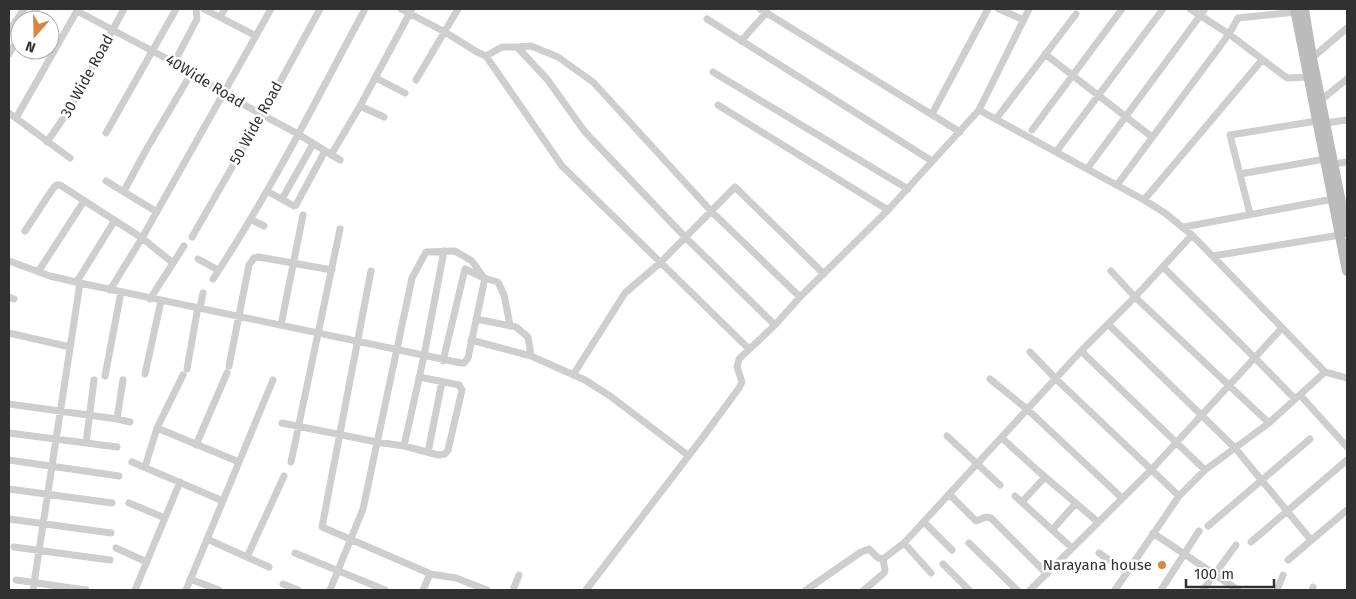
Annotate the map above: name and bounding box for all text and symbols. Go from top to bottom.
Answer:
north arrow [10,10,60,60]
street label: 30 Wide Road [57,31,117,121]
text: N [23,37,38,56]
street label: 40Wide Road [162,50,248,112]
street label: 50 Wide Road [226,78,286,168]
place label: Narayana house [1043,556,1152,574]
scale bar [1186,556,1274,588]
marker: Narayana house [1156,559,1168,571]
text: 100 m [1194,565,1234,583]

